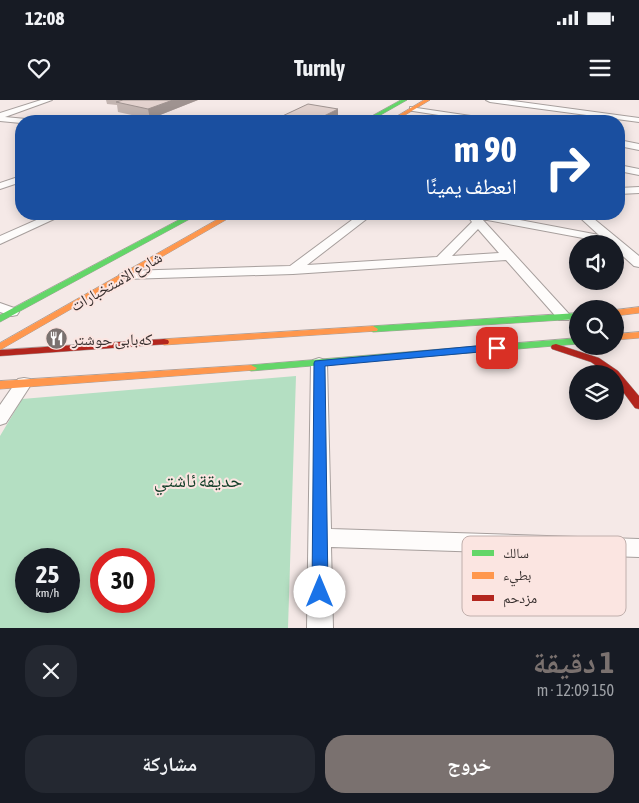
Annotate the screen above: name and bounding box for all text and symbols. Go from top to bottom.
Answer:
text: 12:08 [25,7,64,29]
icon: heart [25,54,53,82]
icon: menu [586,54,614,82]
text: Turnly [294,55,345,81]
text: 90 m [454,129,517,169]
icon: right [535,135,600,200]
text: انعطف يمينًا [425,173,517,199]
map controls [569,235,624,420]
button: sound [569,235,624,290]
street label: شارع الاستخبارات [67,248,166,316]
button: search [569,300,624,355]
restaurant icon: کەبابی حوشتر [44,327,68,351]
pin [476,327,518,369]
place label: کەبابی حوشتر [71,330,153,350]
icon: arrive [483,334,511,362]
button: layers [569,365,624,420]
park label: حديقة ئاشتي [154,469,242,496]
legend [462,536,626,616]
text: سالك [503,545,529,561]
speed limit sign: 30 [90,548,155,613]
text: 25 [36,560,59,588]
position arrow [293,565,345,617]
text: بطيء [503,567,532,587]
text: km/h [36,586,59,600]
text: مزدحم [503,590,537,608]
button: close [25,645,77,697]
text: 1 دقيقة [533,645,614,679]
text: 150 m · 12:09 [537,681,614,699]
button: مشاركة [25,735,315,793]
button: خروج [325,735,614,793]

